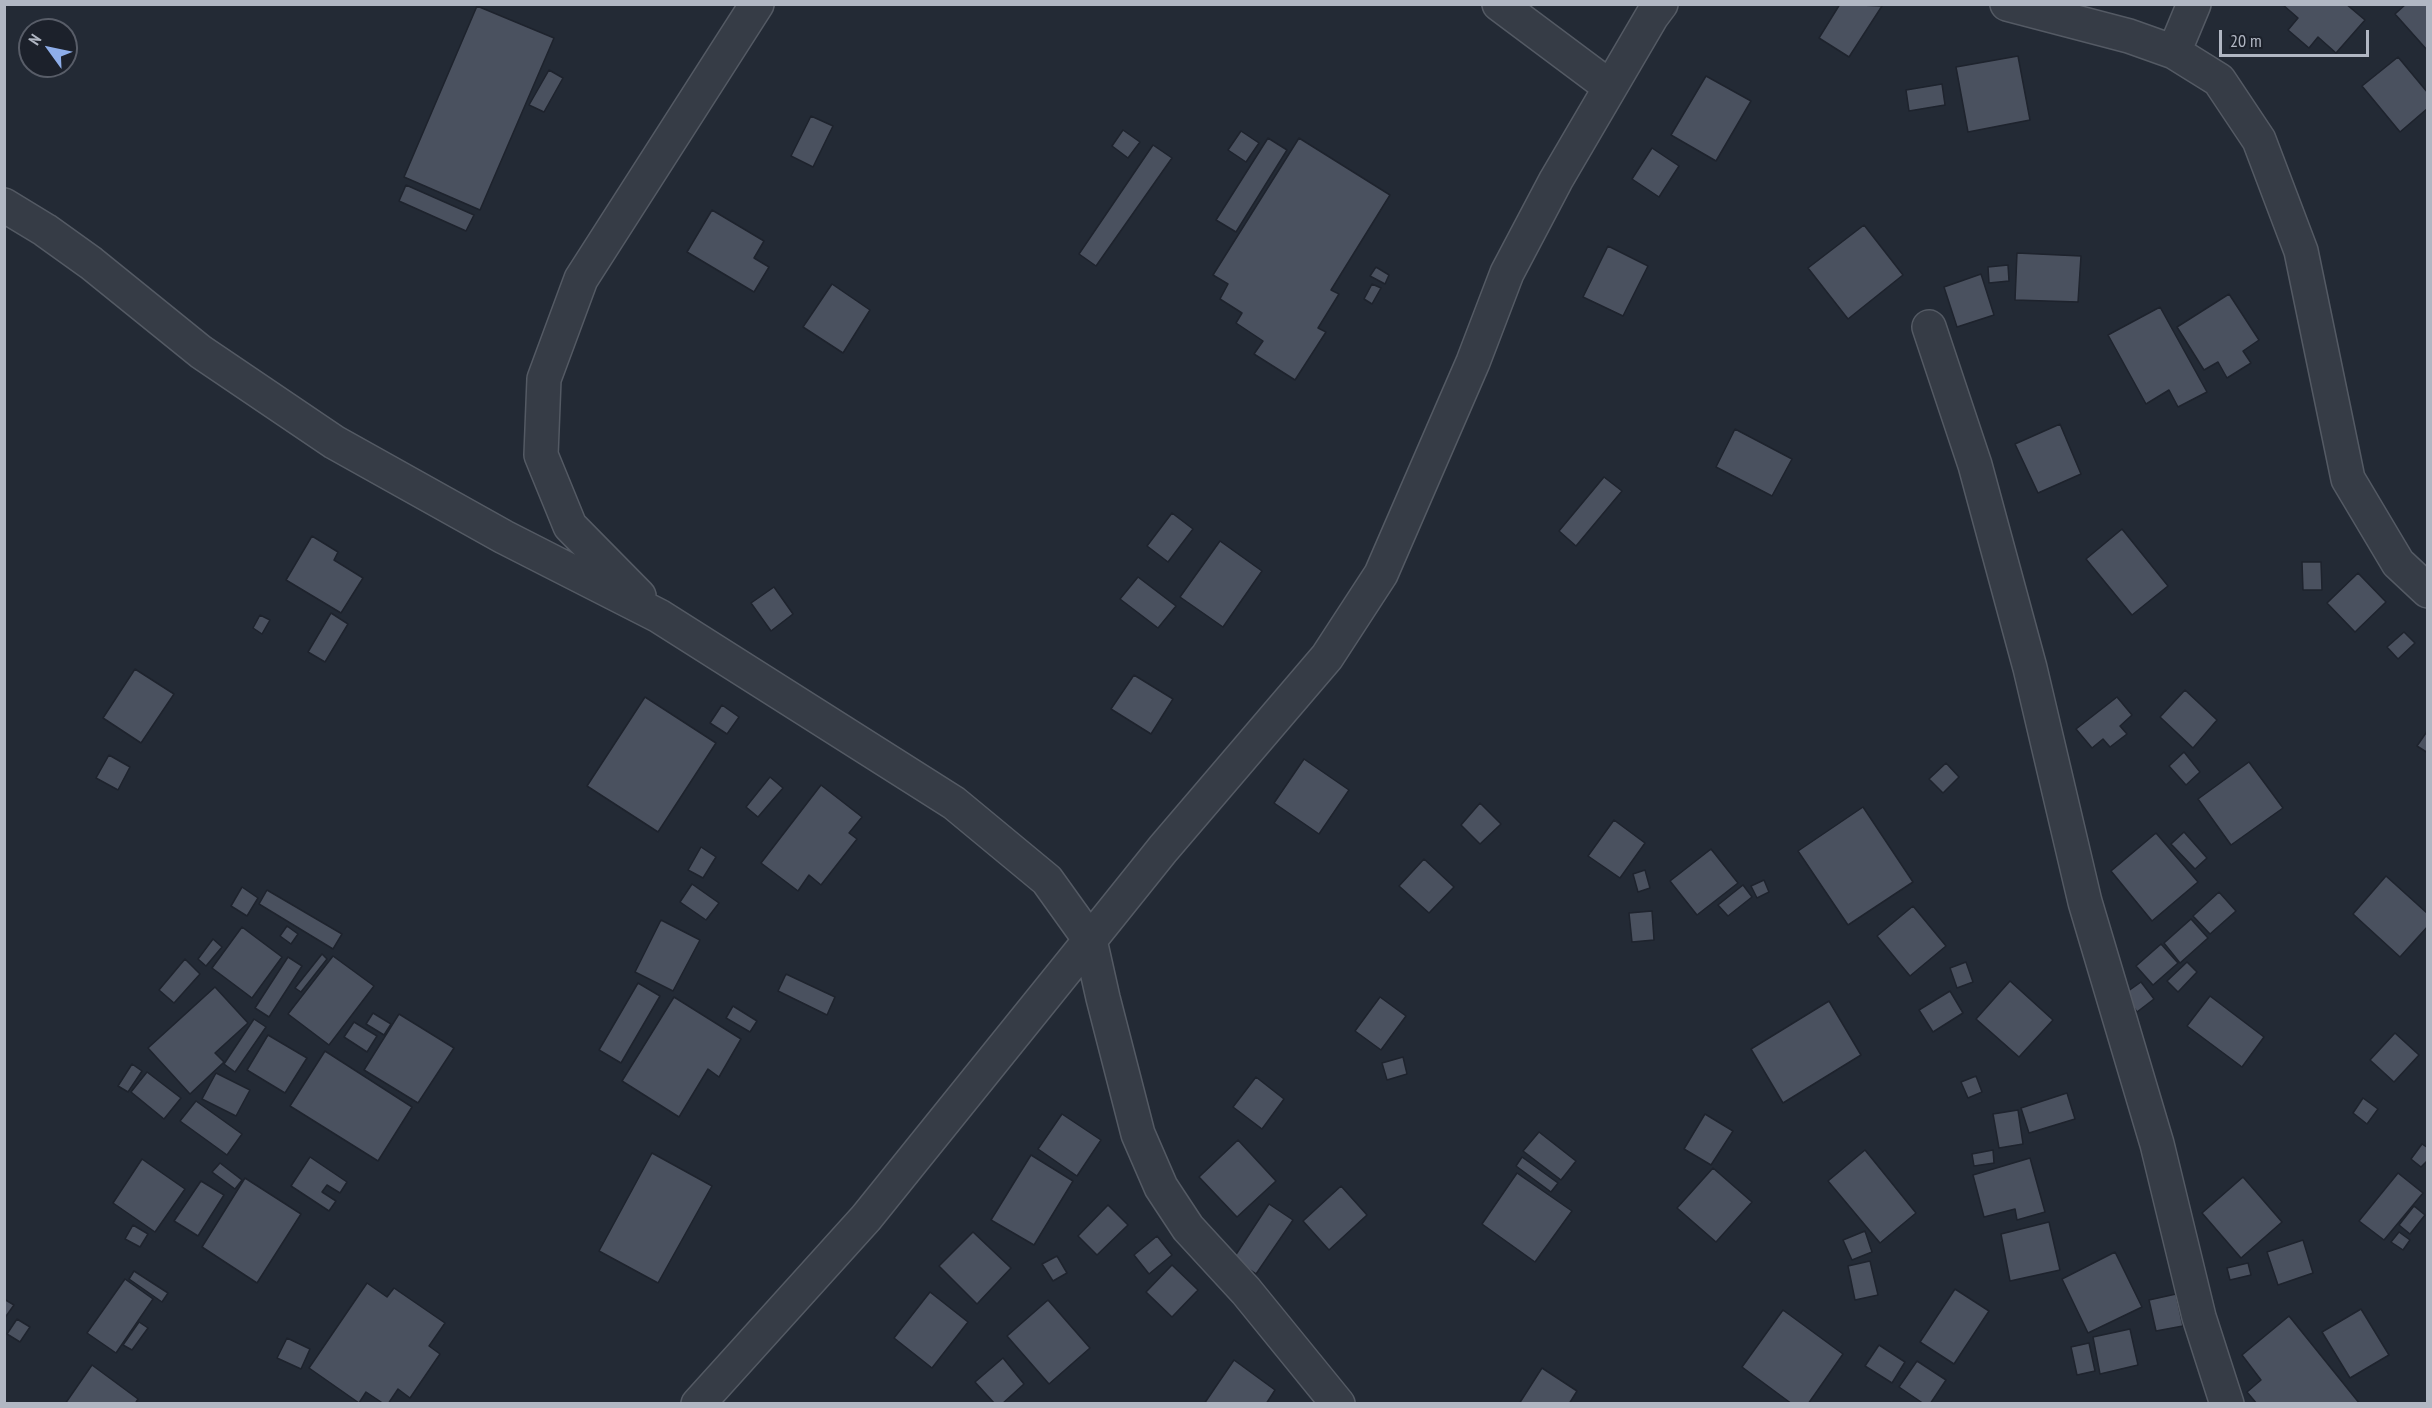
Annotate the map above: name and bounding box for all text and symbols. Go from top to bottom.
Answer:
north arrow [18,18,78,78]
scale bar [2222,18,2372,56]
text: 20 m [2230,29,2262,52]
text: N [24,30,45,48]

